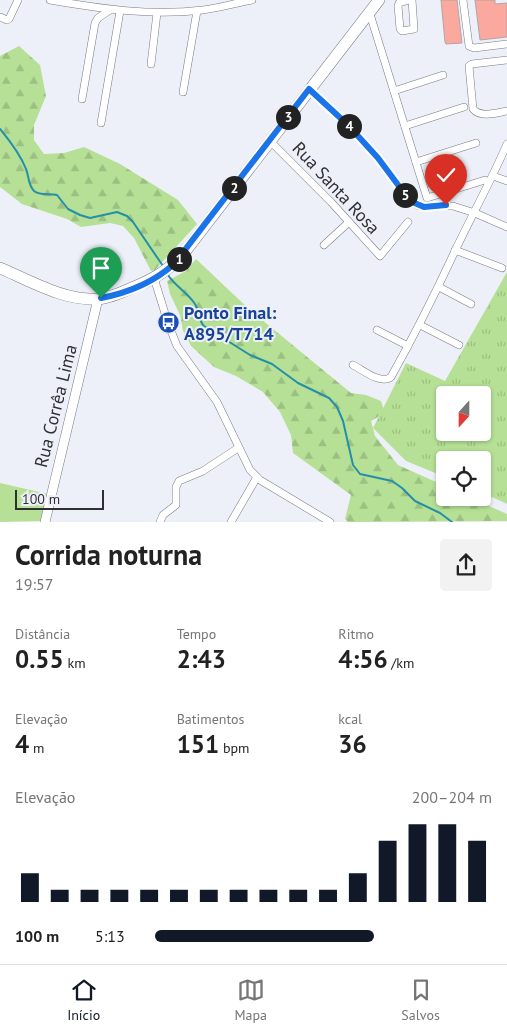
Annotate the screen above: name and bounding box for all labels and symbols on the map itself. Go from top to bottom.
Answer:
pin: 3 [276,104,300,130]
pin: 4 [336,114,362,138]
street label: Rua Santa Rosa [288,137,385,239]
pin [425,154,467,205]
pin: 2 [222,176,246,200]
pin: 5 [392,182,418,208]
pin: 1 [166,246,192,272]
pin [80,247,122,298]
place label: Ponto Final: A895/T714 [184,301,277,345]
bus stop icon: Ponto Final: A895/T714 [156,311,180,335]
street label: Rua Corrêa Lima [29,342,82,470]
north arrow [436,386,491,441]
scale bar [15,487,104,510]

